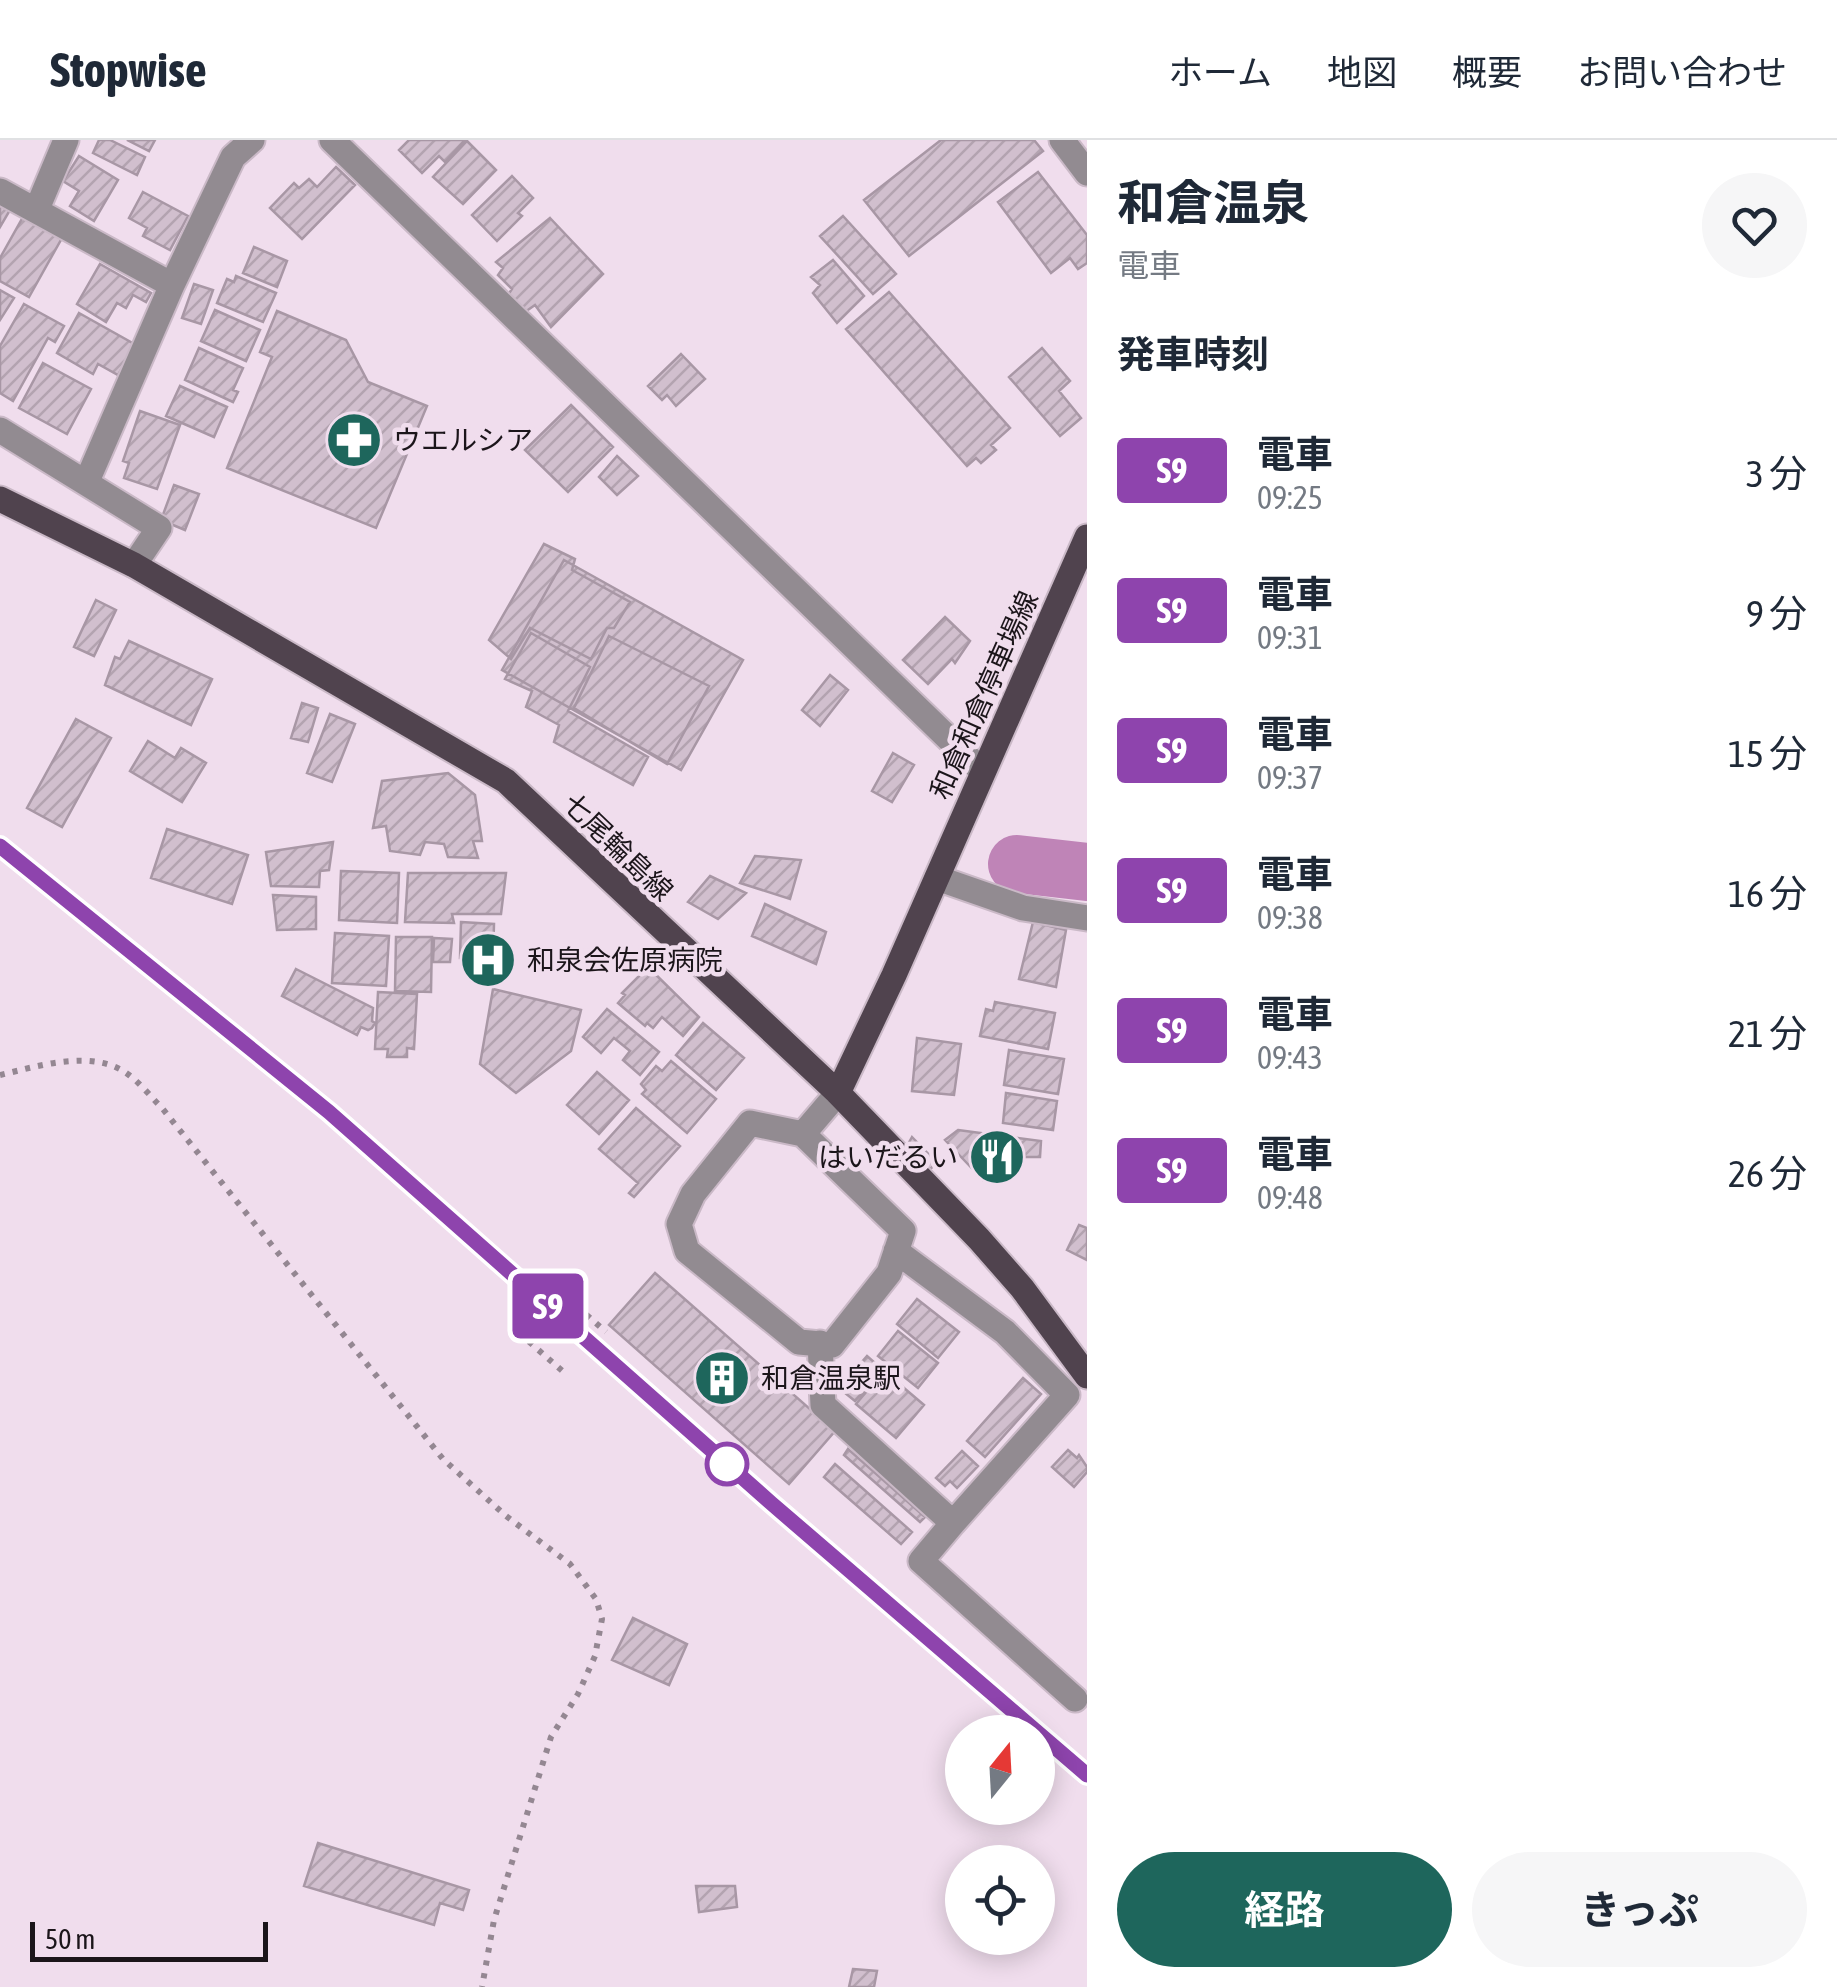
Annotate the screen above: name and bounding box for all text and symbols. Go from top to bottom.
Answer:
text: Stopwise [50,42,207,97]
text: ホーム [1168,52,1272,92]
text: 地図 [1327,52,1397,92]
text: 概要 [1452,52,1522,92]
text: お問い合わせ [1577,52,1787,92]
button: heart [1702,173,1807,278]
text: 和倉温泉 [1117,175,1309,230]
text: 電車 [1117,247,1181,284]
text: 発車時刻 [1117,333,1269,376]
pharmacy icon: ウエルシア [324,410,384,470]
place label: ウエルシア [393,424,533,456]
text: 電車 [1257,433,1333,476]
text: S9 [1156,450,1188,490]
text: 3 分 [1746,452,1807,495]
text: 09:25 [1257,479,1323,516]
text: 電車 [1257,573,1333,616]
street label: 和倉和倉停車場線 [924,586,1044,804]
text: S9 [1156,590,1188,630]
text: 9 分 [1746,592,1807,635]
text: 09:31 [1257,619,1323,656]
text: 電車 [1257,713,1333,756]
text: S9 [1156,730,1188,770]
text: 15 分 [1728,732,1807,775]
text: 09:37 [1257,759,1323,796]
street label: 七尾輪島線 [557,787,679,907]
text: 電車 [1257,853,1333,896]
text: S9 [1156,870,1188,910]
text: 16 分 [1728,872,1807,915]
text: 09:38 [1257,899,1323,936]
hospital icon: 和泉会佐原病院 [458,930,518,990]
place label: 和泉会佐原病院 [527,944,723,976]
text: 電車 [1257,993,1333,1036]
text: S9 [1156,1010,1188,1050]
text: 21 分 [1728,1012,1807,1055]
text: 09:43 [1257,1039,1323,1076]
restaurant icon: はいだるい [967,1127,1027,1187]
text: 電車 [1257,1133,1333,1176]
place label: はいだるい [818,1141,958,1173]
text: S9 [1156,1150,1188,1190]
text: 26 分 [1728,1152,1807,1195]
text: 09:48 [1257,1179,1323,1216]
line badge: S9 [503,1274,593,1338]
text: S9 [532,1286,564,1326]
building icon: 和倉温泉駅 [692,1348,752,1408]
place label: 和倉温泉駅 [761,1362,901,1394]
unlabelled marker [706,1443,748,1485]
north arrow [945,1715,1055,1825]
map controls [945,1715,1055,1955]
button: locate [945,1845,1055,1955]
button: 経路 [1117,1852,1452,1967]
button: きっぷ [1472,1852,1807,1967]
scale bar [30,1917,268,1962]
text: 50 m [45,1923,95,1955]

